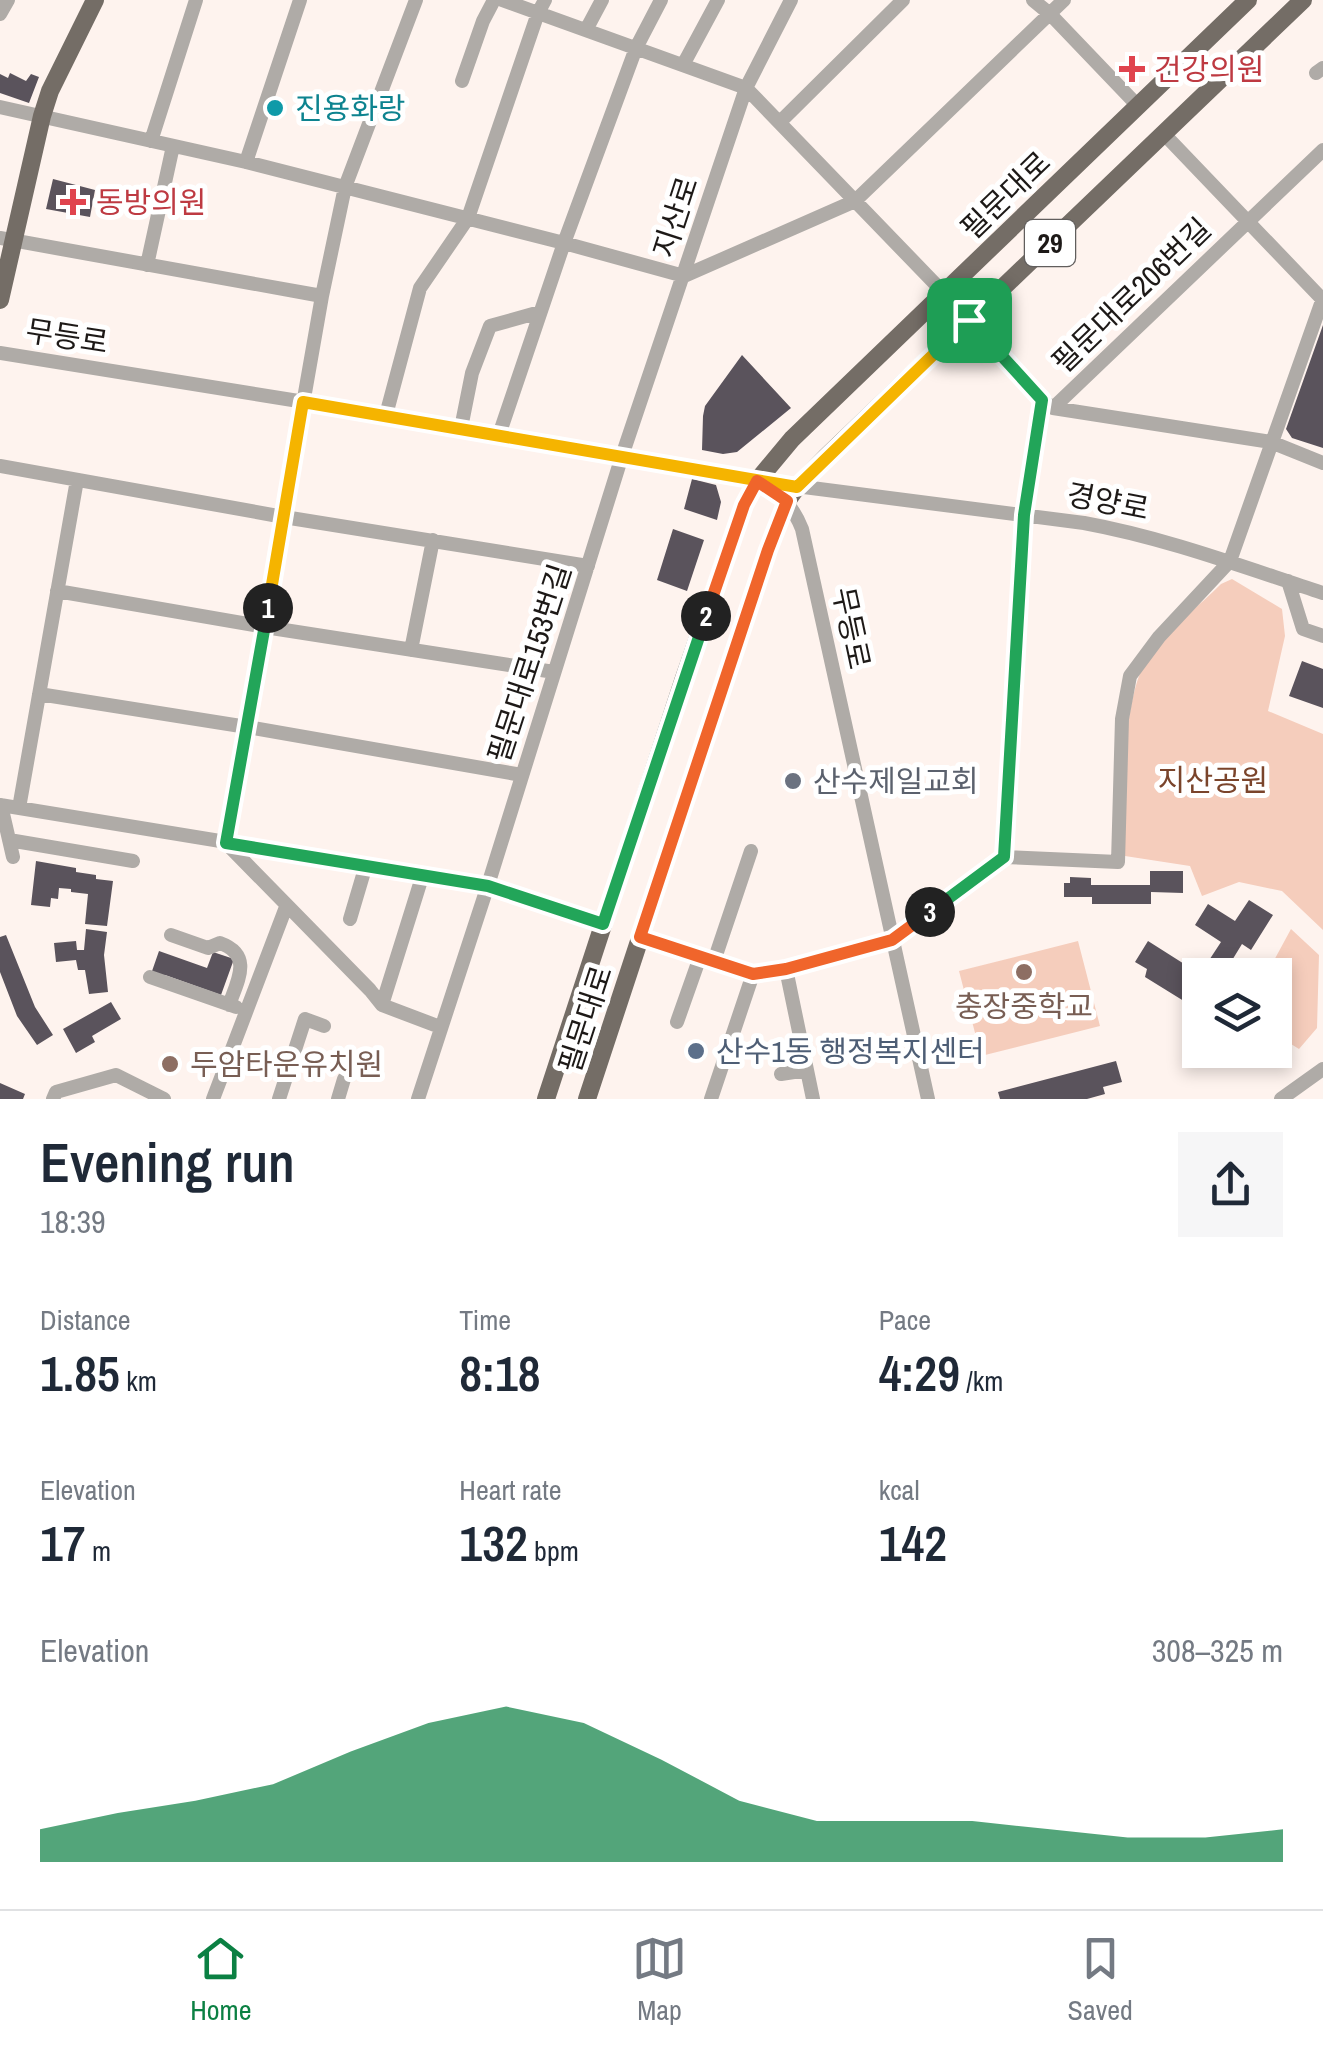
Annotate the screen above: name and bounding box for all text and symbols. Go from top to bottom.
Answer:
place label: 건강의원 [1154,49,1264,89]
marker: 건강의원 [1119,56,1145,82]
place label: 진용화랑 [295,88,405,128]
marker: 진용화랑 [264,97,286,119]
street label: 필문대로 [951,142,1059,248]
street label: 지산로 [643,171,707,263]
place label: 동방의원 [96,182,206,222]
marker: 동방의원 [60,189,86,215]
street label: 필문대로206번길 [1043,209,1219,381]
road number: 29 [1025,220,1075,266]
pin [927,278,1012,363]
icon: arrive [942,293,997,348]
street label: 무등로 [23,310,111,362]
street label: 경양로 [1064,473,1152,529]
street label: 필문대로153번길 [478,559,580,767]
pin: 1 [243,583,293,633]
street label: 무등로 [824,583,880,673]
text: 1 [262,589,274,627]
pin: 2 [681,591,731,641]
text: 2 [700,597,712,635]
park label: 지산공원 [1158,760,1268,800]
place label: 산수제일교회 [813,761,979,801]
marker: 산수제일교회 [782,770,804,792]
pin: 3 [905,887,955,937]
text: 3 [924,893,936,931]
map controls [1182,958,1292,1068]
button: layers [1182,958,1292,1068]
street label: 필문대로 [549,960,621,1078]
marker: 충장중학교 [1013,961,1035,983]
place label: 충장중학교 [955,986,1093,1026]
place label: 산수1동 행정복지센터 [716,1031,985,1071]
marker: 산수1동 행정복지센터 [685,1040,707,1062]
place label: 두암타운유치원 [190,1044,383,1084]
marker: 두암타운유치원 [159,1053,181,1075]
text: Evening run [40,1125,295,1199]
button: share [1178,1132,1283,1237]
text: 18:39 [40,1200,106,1243]
text: Distance [40,1301,131,1339]
text: Time [459,1301,511,1339]
text: Pace [879,1301,931,1339]
text: 1.85 [40,1339,120,1407]
text: 8:18 [459,1339,541,1407]
text: 4:29 [879,1339,960,1407]
text: km [120,1362,157,1400]
text: /km [960,1362,1003,1400]
text: Elevation [40,1471,136,1509]
text: Heart rate [459,1471,561,1509]
text: kcal [879,1471,919,1509]
text: 17 [40,1509,86,1577]
text: 132 [459,1509,528,1577]
text: 142 [879,1509,947,1577]
text: m [86,1532,111,1570]
text: bpm [528,1532,579,1570]
text: Elevation [40,1629,149,1672]
text: 308–325 m [1152,1629,1283,1672]
tab: Home [190,1931,252,2029]
tab: Map [632,1931,687,2029]
tab: Saved [1068,1931,1133,2029]

